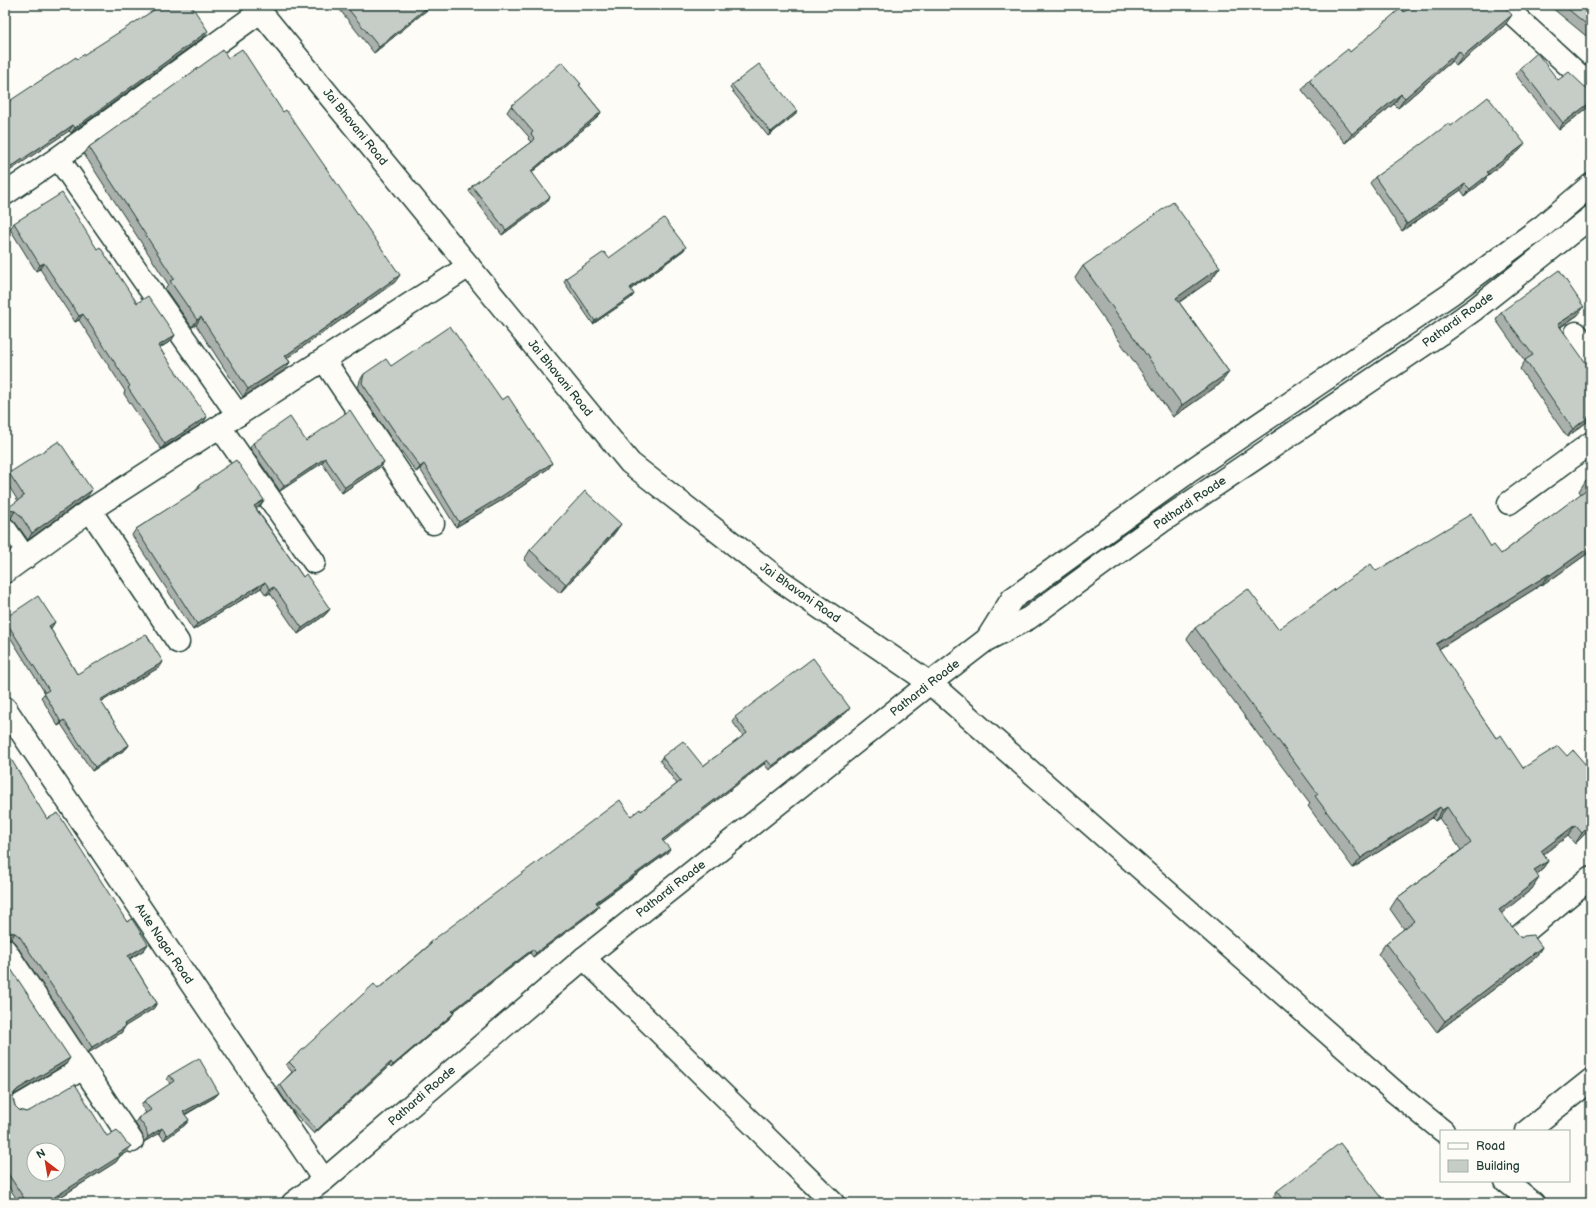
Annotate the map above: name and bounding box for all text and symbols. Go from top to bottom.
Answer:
street label: Jai Bhavani Road [319,85,391,169]
street label: Pathardi Roade [1420,289,1496,351]
street label: Jai Bhavani Road [524,336,596,420]
street label: Pathardi Roade [1151,473,1229,533]
street label: Jai Bhavani Road [757,560,843,626]
street label: Pathardi Roade [887,656,963,720]
street label: Pathardi Roade [633,857,709,921]
street label: Aute Nagar Road [132,901,196,987]
street label: Pathardi Roade [385,1063,459,1129]
legend [1440,1130,1570,1182]
text: Road [1476,1139,1505,1154]
north arrow [26,1142,66,1182]
text: N [34,1146,48,1162]
text: Building [1476,1159,1520,1174]

